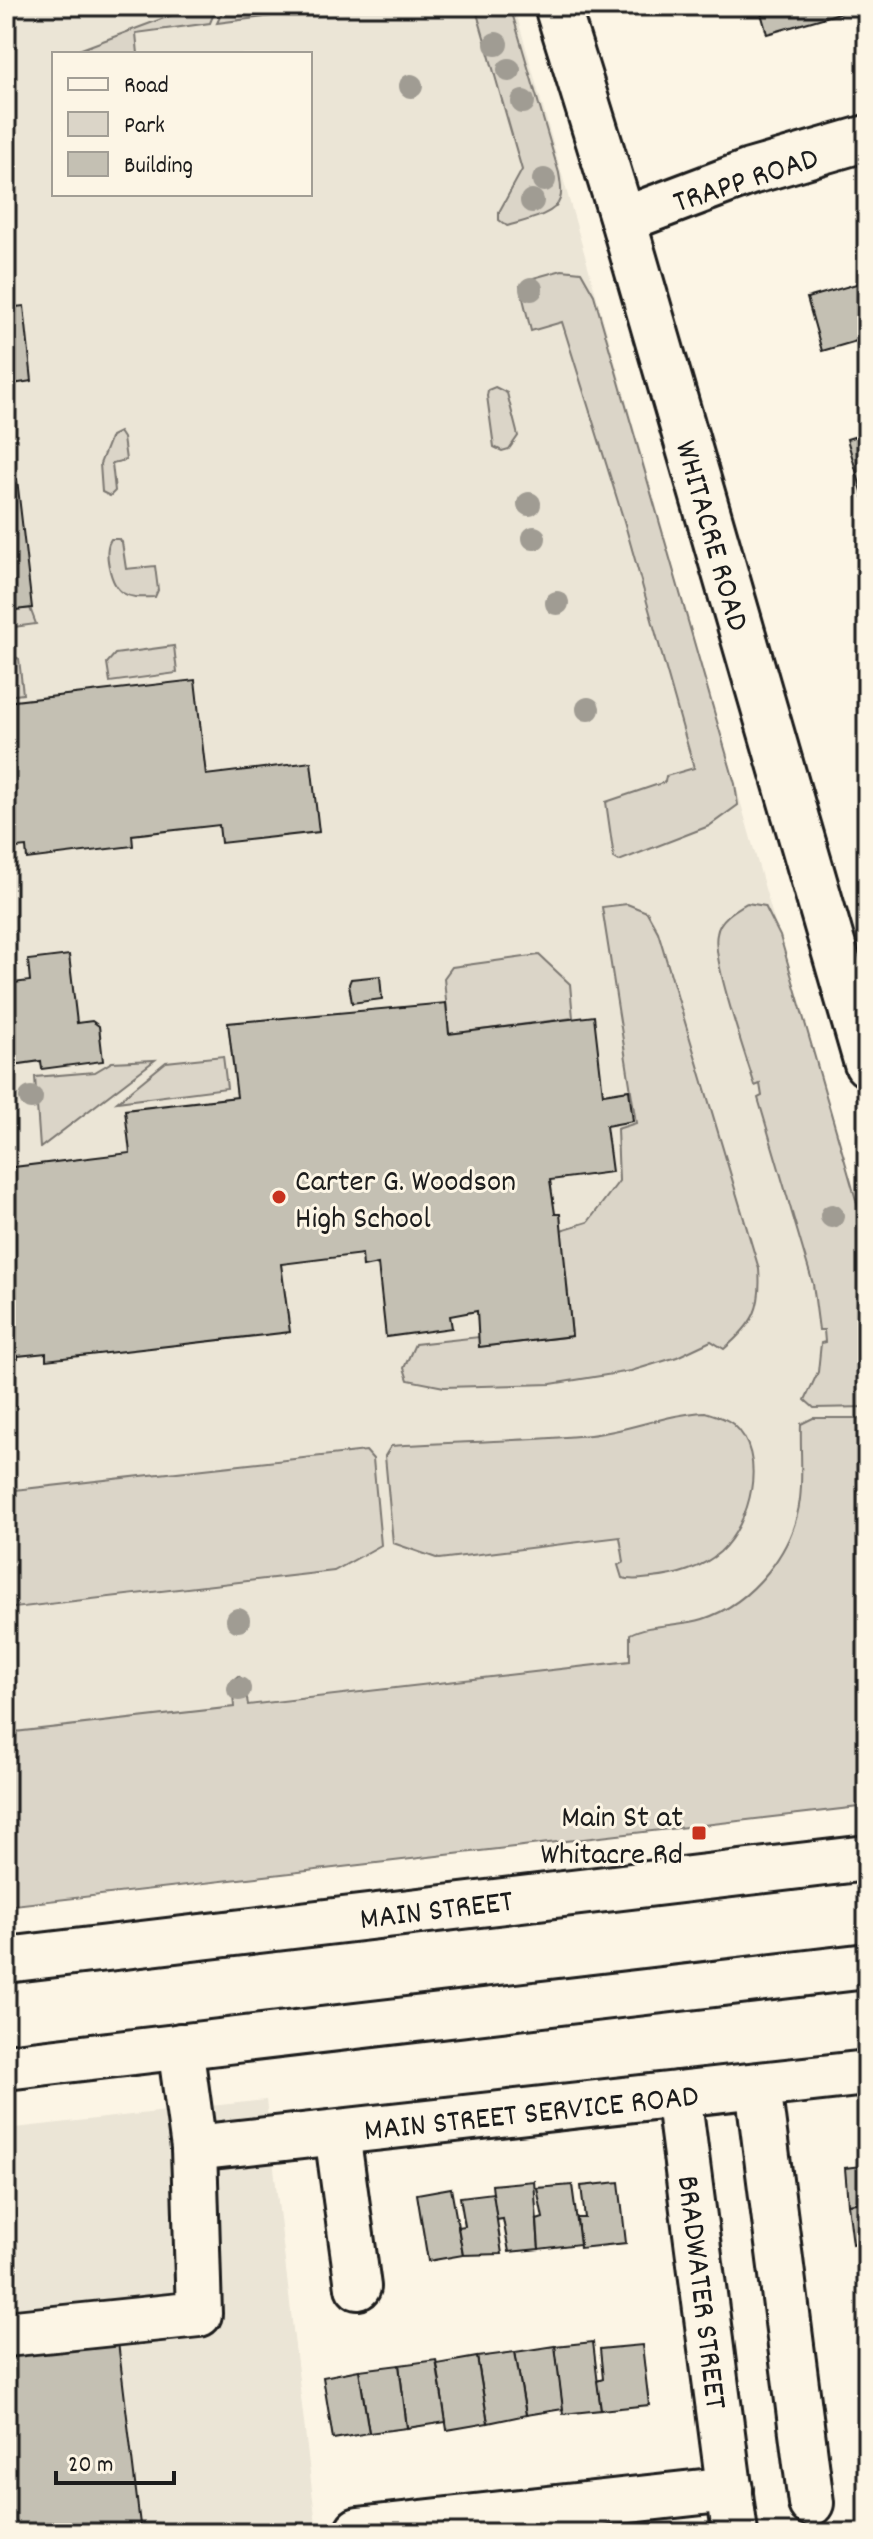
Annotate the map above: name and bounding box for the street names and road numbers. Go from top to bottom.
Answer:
street label: TRAPP ROAD [668,138,825,228]
street label: WHITACRE ROAD [660,436,758,637]
street label: MAIN STREET [358,1881,516,1945]
street label: MAIN STREET SERVICE ROAD [362,2076,701,2156]
street label: BRADWATER STREET [662,2173,736,2412]

